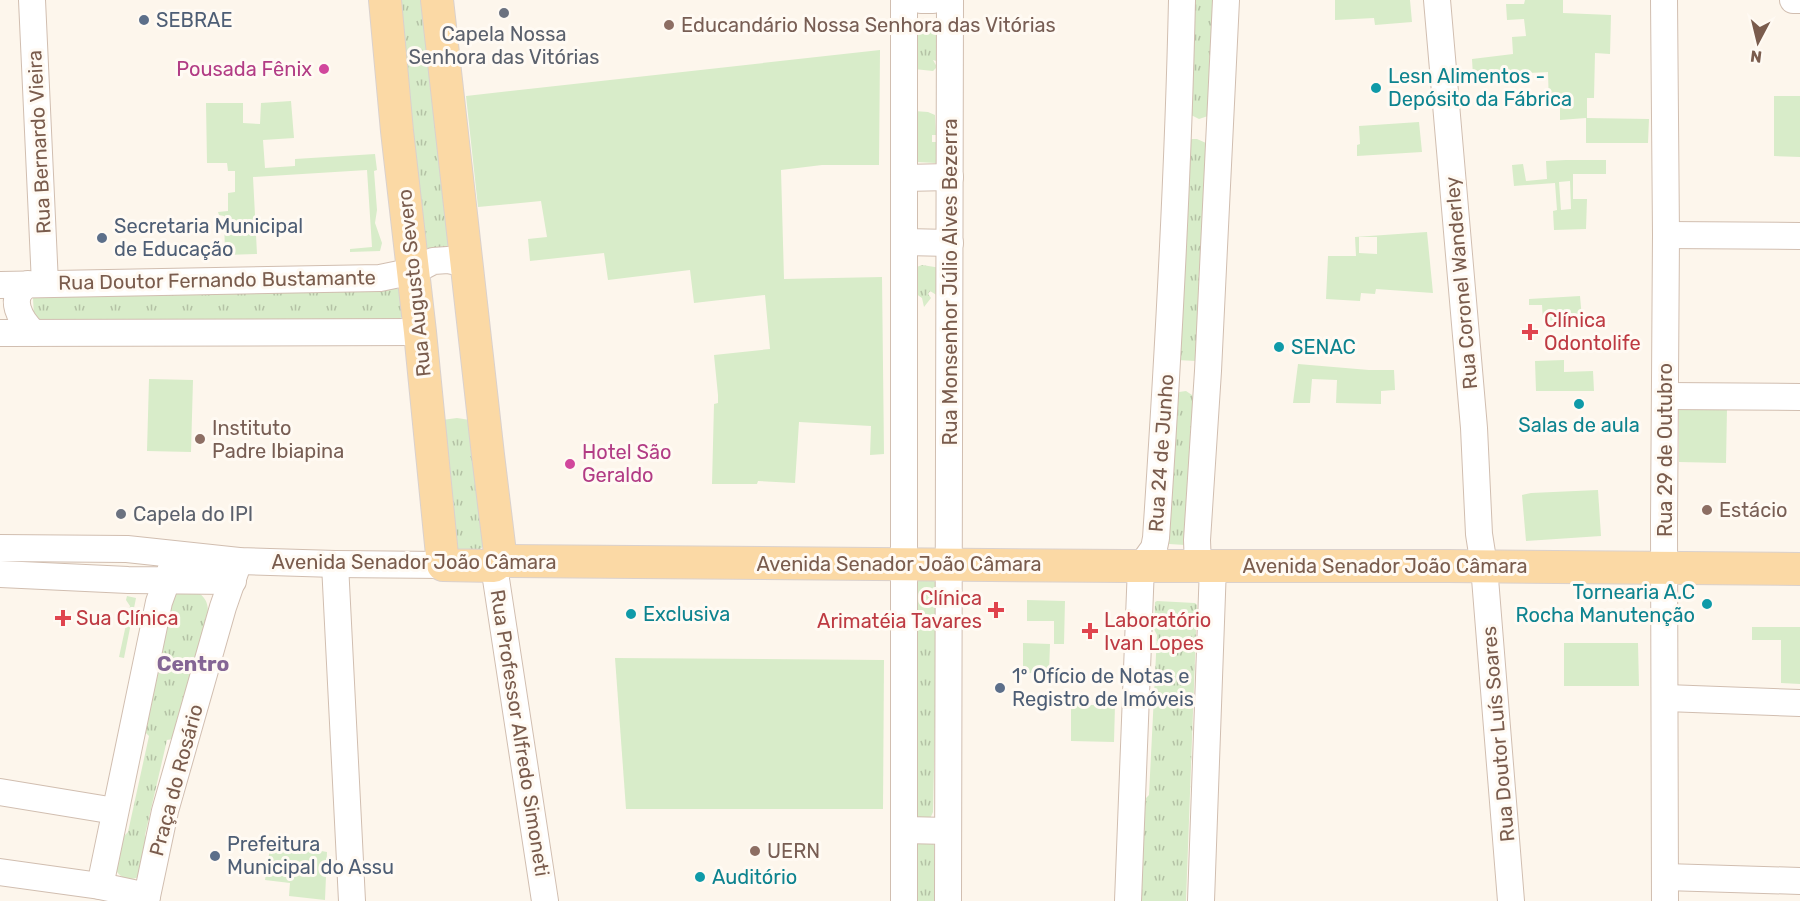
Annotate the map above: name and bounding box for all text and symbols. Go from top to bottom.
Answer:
marker: Capela Nossa Senhora das Vitórias [497,6,511,20]
place label: SEBRAE [156,8,233,32]
north arrow [1728,12,1788,72]
marker: SEBRAE [137,13,151,27]
place label: Educandário Nossa Senhora das Vitórias [681,13,1056,37]
marker: Educandário Nossa Senhora das Vitórias [662,18,676,32]
place label: Capela Nossa Senhora das Vitórias [408,22,600,69]
text: N [1749,46,1763,67]
street label: Rua Bernardo Vieira [22,50,56,234]
place label: Pousada Fênix [176,57,312,81]
marker: Pousada Fênix [317,62,331,76]
place label: Lesn Alimentos - Depósito da Fábrica [1388,64,1572,111]
marker: Lesn Alimentos - Depósito da Fábrica [1369,81,1383,95]
street label: Rua Monsenhor Júlio Alves Bezerra [938,118,962,446]
street label: Rua Coronel Wanderley [1440,176,1482,390]
street label: Rua Augusto Severo [392,188,436,378]
place label: Secretaria Municipal de Educação [114,214,303,261]
marker: Secretaria Municipal de Educação [95,231,109,245]
street label: Rua Doutor Fernando Bustamante [58,265,376,295]
place label: Clínica Odontolife [1544,308,1641,355]
marker: Clínica Odontolife [1521,323,1539,341]
place label: SENAC [1291,335,1356,359]
marker: SENAC [1272,340,1286,354]
street label: Rua 29 de Outubro [1653,363,1677,537]
street label: Rua 24 de Junho [1144,373,1178,533]
marker: Salas de aula [1572,397,1586,411]
place label: Salas de aula [1518,413,1640,437]
place label: Instituto Padre Ibiapina [212,416,344,463]
marker: Instituto Padre Ibiapina [193,432,207,446]
place label: Hotel São Geraldo [582,440,671,487]
marker: Hotel São Geraldo [563,457,577,471]
place label: Estácio [1719,498,1788,522]
place label: Capela do IPI [133,502,253,526]
marker: Estácio [1700,503,1714,517]
marker: Capela do IPI [114,507,128,521]
street label: Avenida Senador João Câmara [272,550,556,574]
street label: Avenida Senador João Câmara [757,552,1041,576]
street label: Avenida Senador João Câmara [1243,554,1527,578]
place label: Tornearia A.C Rocha Manutenção [1516,580,1695,627]
place label: Clínica Arimatéia Tavares [817,586,982,633]
street label: Rua Professor Alfredo Simoneti [485,588,555,878]
marker: Tornearia A.C Rocha Manutenção [1700,597,1714,611]
marker: Clínica Arimatéia Tavares [987,601,1005,619]
place label: Exclusiva [643,602,730,626]
place label: Sua Clínica [76,606,178,630]
marker: Exclusiva [624,607,638,621]
place label: Laboratório Ivan Lopes [1104,608,1211,655]
marker: Sua Clínica [54,609,72,627]
marker: Laboratório Ivan Lopes [1081,622,1099,640]
street label: Rua Doutor Luís Soares [1477,625,1519,843]
district label: Centro [157,651,229,676]
place label: 1º Ofício de Notas e Registro de Imóveis [1012,664,1194,711]
marker: 1º Ofício de Notas e Registro de Imóveis [993,681,1007,695]
street label: Praça do Rosário [144,701,208,859]
place label: Prefeitura Municipal do Assu [227,832,394,879]
place label: UERN [767,839,820,863]
marker: UERN [748,844,762,858]
marker: Prefeitura Municipal do Assu [208,849,222,863]
place label: Auditório [712,865,797,889]
marker: Auditório [693,870,707,884]

